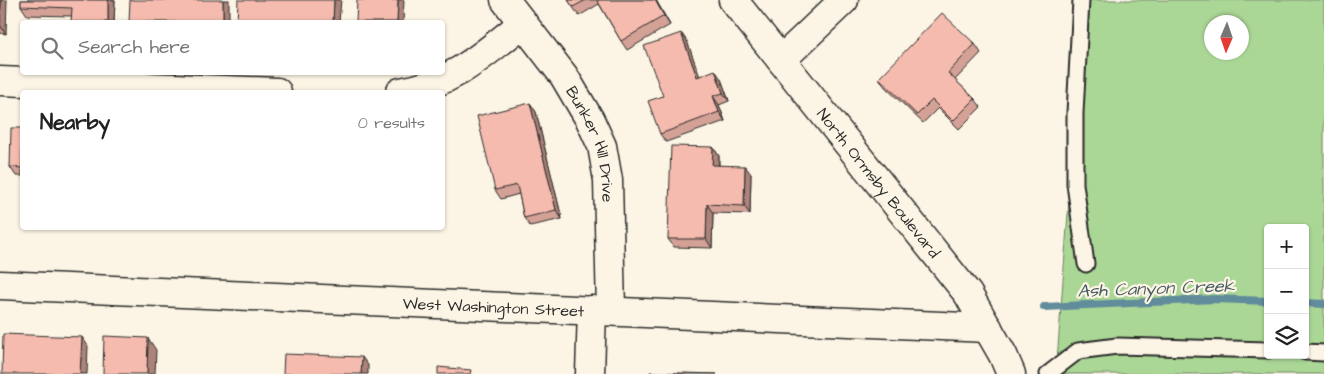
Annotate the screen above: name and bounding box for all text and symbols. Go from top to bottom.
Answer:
north arrow [1204,15,1249,60]
search box [20,20,445,75]
icon: search [38,34,66,62]
text: Search here [78,34,190,61]
street label: Bunker Hill Drive [560,82,619,203]
street label: North Ormsby Boulevard [812,104,945,263]
text: Nearby [40,108,110,137]
text: 0 results [358,112,425,134]
map controls [1264,224,1309,359]
button: + [1264,224,1309,269]
button: − [1264,269,1309,314]
water label: Ash Canyon Creek [1077,273,1236,305]
street label: West Washington Street [402,293,585,322]
button: layers [1264,314,1309,359]

